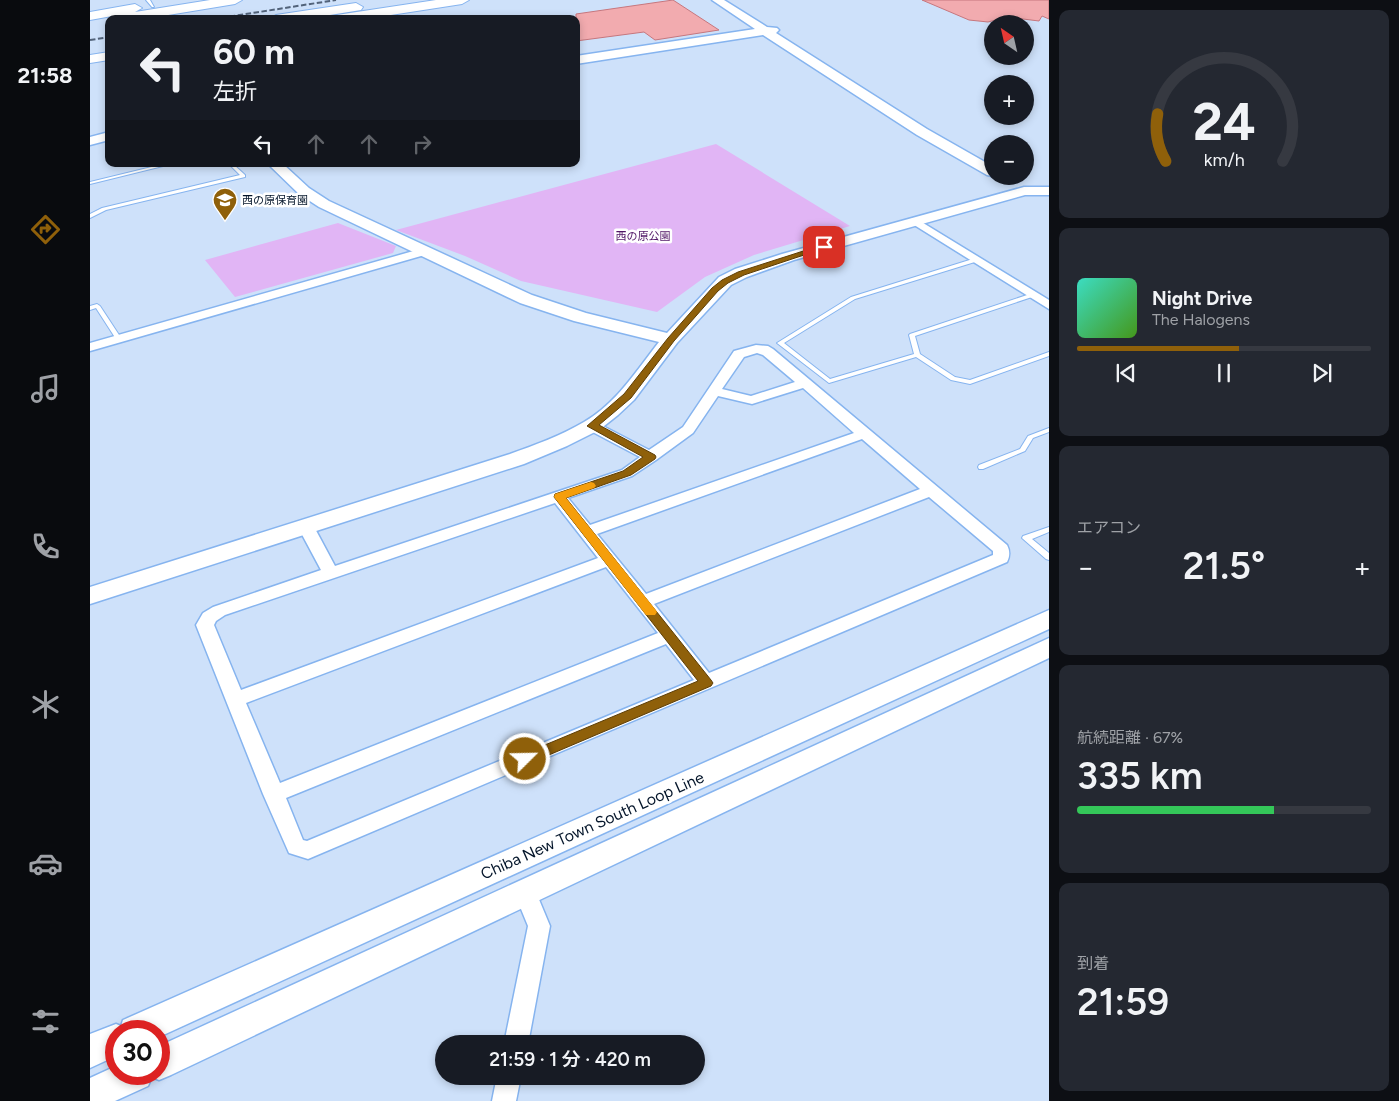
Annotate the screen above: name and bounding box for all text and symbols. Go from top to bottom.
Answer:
north arrow [984,15,1034,65]
map controls [984,15,1034,185]
text: 60 m [213,31,295,73]
icon: left [130,35,195,100]
text: 21:58 [18,62,72,89]
button: + [984,75,1034,125]
text: 左折 [213,78,257,105]
text: 24 [1192,91,1256,153]
icon: left [249,130,277,158]
icon: ahead [302,130,330,158]
icon: ahead [355,130,383,158]
icon: right [408,130,436,158]
button: − [984,135,1034,185]
text: km/h [1204,149,1244,170]
school or university icon: 西の原保育園 [212,187,238,221]
place label: 西の原保育園 [242,194,308,207]
icon: directions [28,212,63,247]
pin [803,226,845,268]
park label: 西の原公園 [616,230,671,243]
icon: arrive [810,233,838,261]
text: Night Drive [1152,287,1252,310]
text: The Halogens [1152,310,1250,329]
icon: previous [1112,359,1140,387]
icon: pause [1210,359,1238,387]
icon: next [1308,359,1336,387]
icon: music [28,371,63,406]
text: エアコン [1077,518,1141,537]
icon: phone [28,529,63,564]
text: 21.5° [1183,543,1265,589]
text: − [1077,550,1094,584]
text: + [1354,550,1371,584]
icon: climate [28,687,63,722]
text: 航続距離 · 67% [1077,728,1183,747]
position arrow [498,732,550,784]
text: 335 km [1077,753,1202,799]
street label: Chiba New Town South Loop Line [478,767,707,883]
icon: car [28,846,63,881]
text: 到着 [1077,954,1109,973]
text: 21:59 [1077,979,1169,1025]
icon: filters [28,1004,63,1039]
speed limit sign: 30 [105,1020,170,1085]
text: 21:59 · 1 分 · 420 m [489,1048,651,1071]

